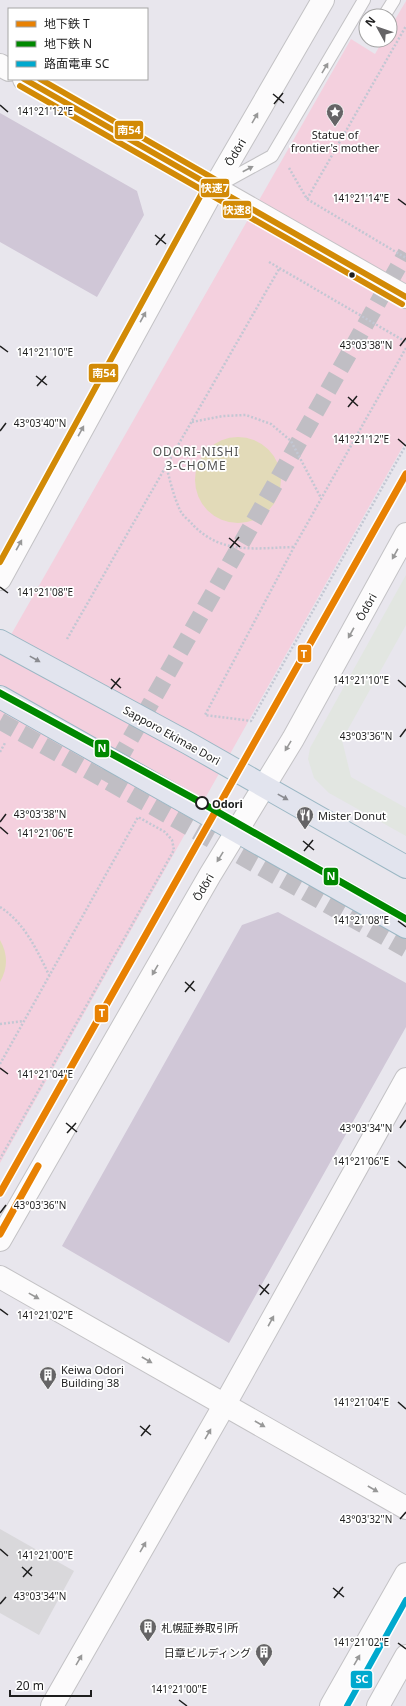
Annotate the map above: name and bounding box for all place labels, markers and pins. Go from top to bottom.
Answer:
place icon: Statue of frontier's mother [325,102,345,127]
place label: Statue of frontier's mother [291,127,380,155]
unlabelled marker [347,270,357,280]
marker: Odori [195,796,209,810]
place label: Odori [212,796,243,811]
restaurant icon: Mister Donut [295,805,315,830]
place label: Mister Donut [318,808,386,823]
place label: Keiwa Odori Building 38 [61,1362,124,1390]
building icon: Keiwa Odori Building 38 [38,1365,58,1390]
building icon: 札幌証券取引所 [138,1617,158,1642]
place label: 札幌証券取引所 [161,1620,239,1635]
building icon: 日章ビルディング [254,1642,274,1667]
place label: 日章ビルディング [164,1645,251,1660]

